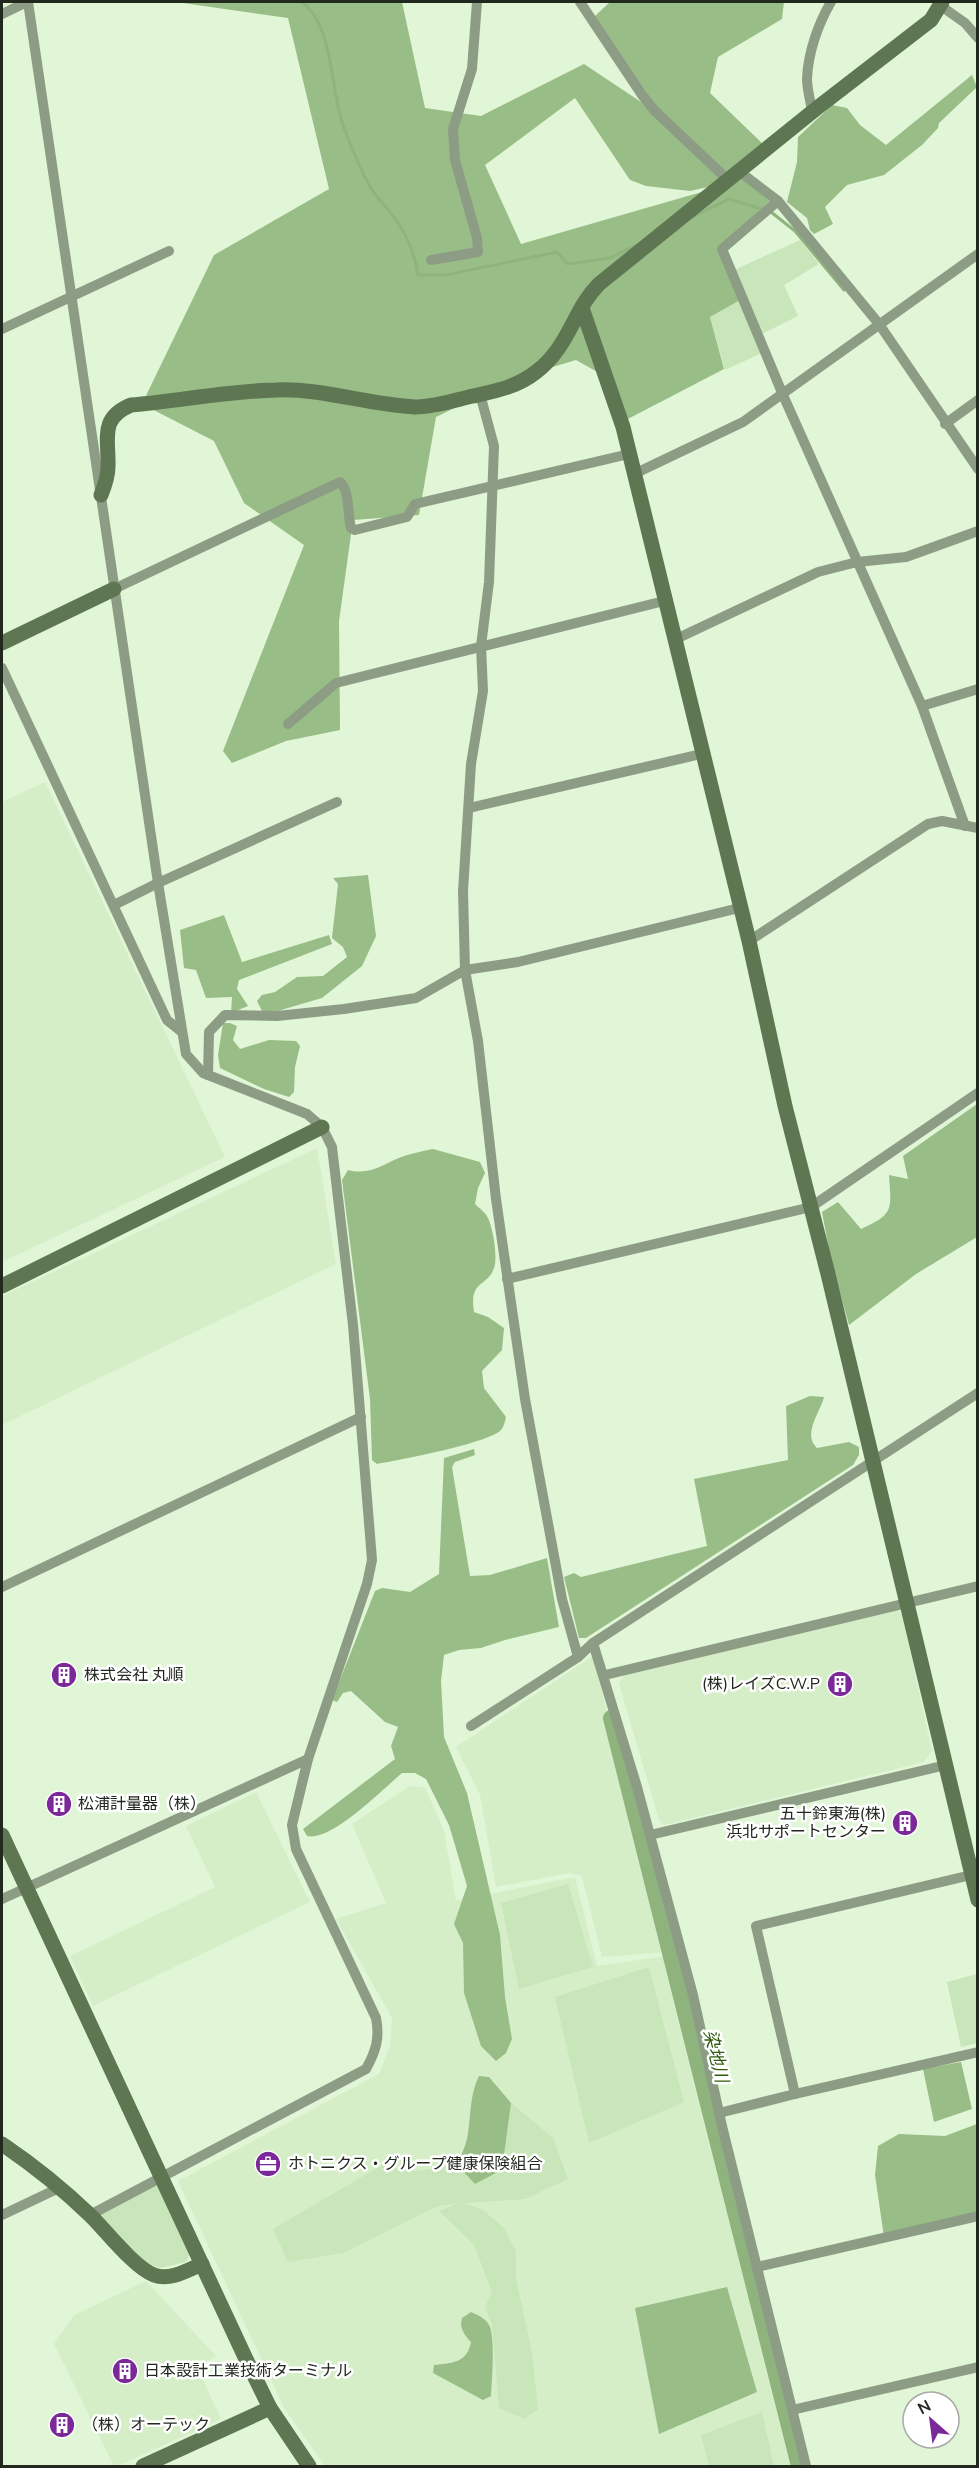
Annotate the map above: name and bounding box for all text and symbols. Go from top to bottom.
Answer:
building icon: 株式会社 丸順 [49,1660,79,1690]
place label: 株式会社 丸順 [84,1664,184,1686]
building icon: (株)レイズC.W.P [825,1669,855,1699]
place label: (株)レイズC.W.P [702,1673,820,1695]
building icon: 松浦計量器（株） [44,1789,74,1819]
place label: 松浦計量器（株） [78,1793,206,1815]
place label: 五十鈴東海(株) 浜北サポートセンター [726,1803,886,1843]
building icon: 五十鈴東海(株) 浜北サポートセンター [890,1808,920,1838]
water label: 染地川 [698,2027,735,2087]
office icon: ホトニクス・グループ健康保険組合 [253,2149,283,2179]
place label: ホトニクス・グループ健康保険組合 [288,2153,543,2175]
building icon: 日本設計工業技術ターミナル [110,2356,140,2386]
place label: 日本設計工業技術ターミナル [144,2360,352,2382]
north arrow [901,2390,961,2450]
text: N [914,2395,935,2420]
building icon: （株）オーテック [47,2410,77,2440]
place label: （株）オーテック [82,2414,210,2436]

